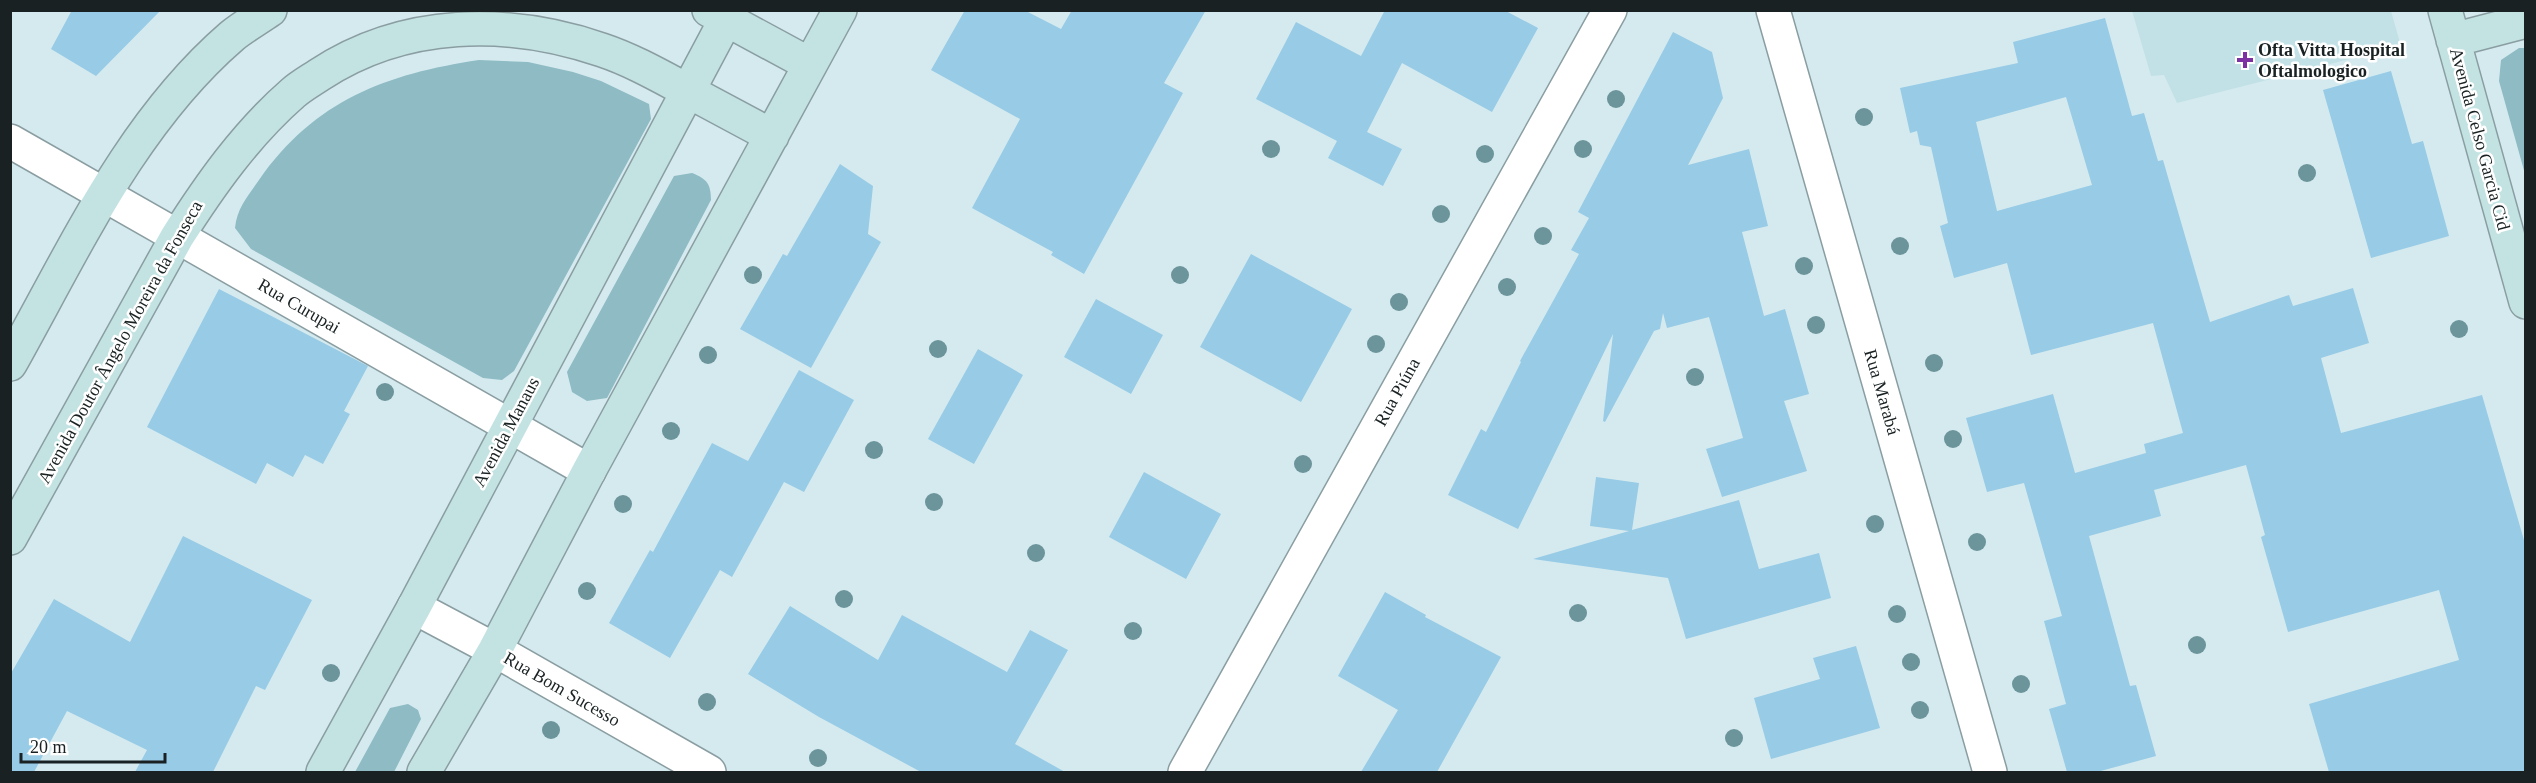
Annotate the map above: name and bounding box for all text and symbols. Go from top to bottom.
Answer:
place label: Ofta Vitta Hospital Oftalmologico [2258,40,2405,81]
street label: Avenida Celso Garcia Cid [2446,46,2514,232]
marker: Ofta Vitta Hospital Oftalmologico [2236,51,2254,69]
street label: Avenida Doutor Ângelo Moreira da Fonseca [33,197,206,487]
street label: Rua Curupai [254,274,344,338]
street label: Rua Marabá [1860,347,1904,437]
street label: Rua Piúna [1370,355,1424,429]
street label: Avenida Manaus [469,374,543,490]
street label: Rua Bom Sucesso [500,648,624,730]
scale bar [21,726,165,764]
text: 20 m [30,737,67,757]

